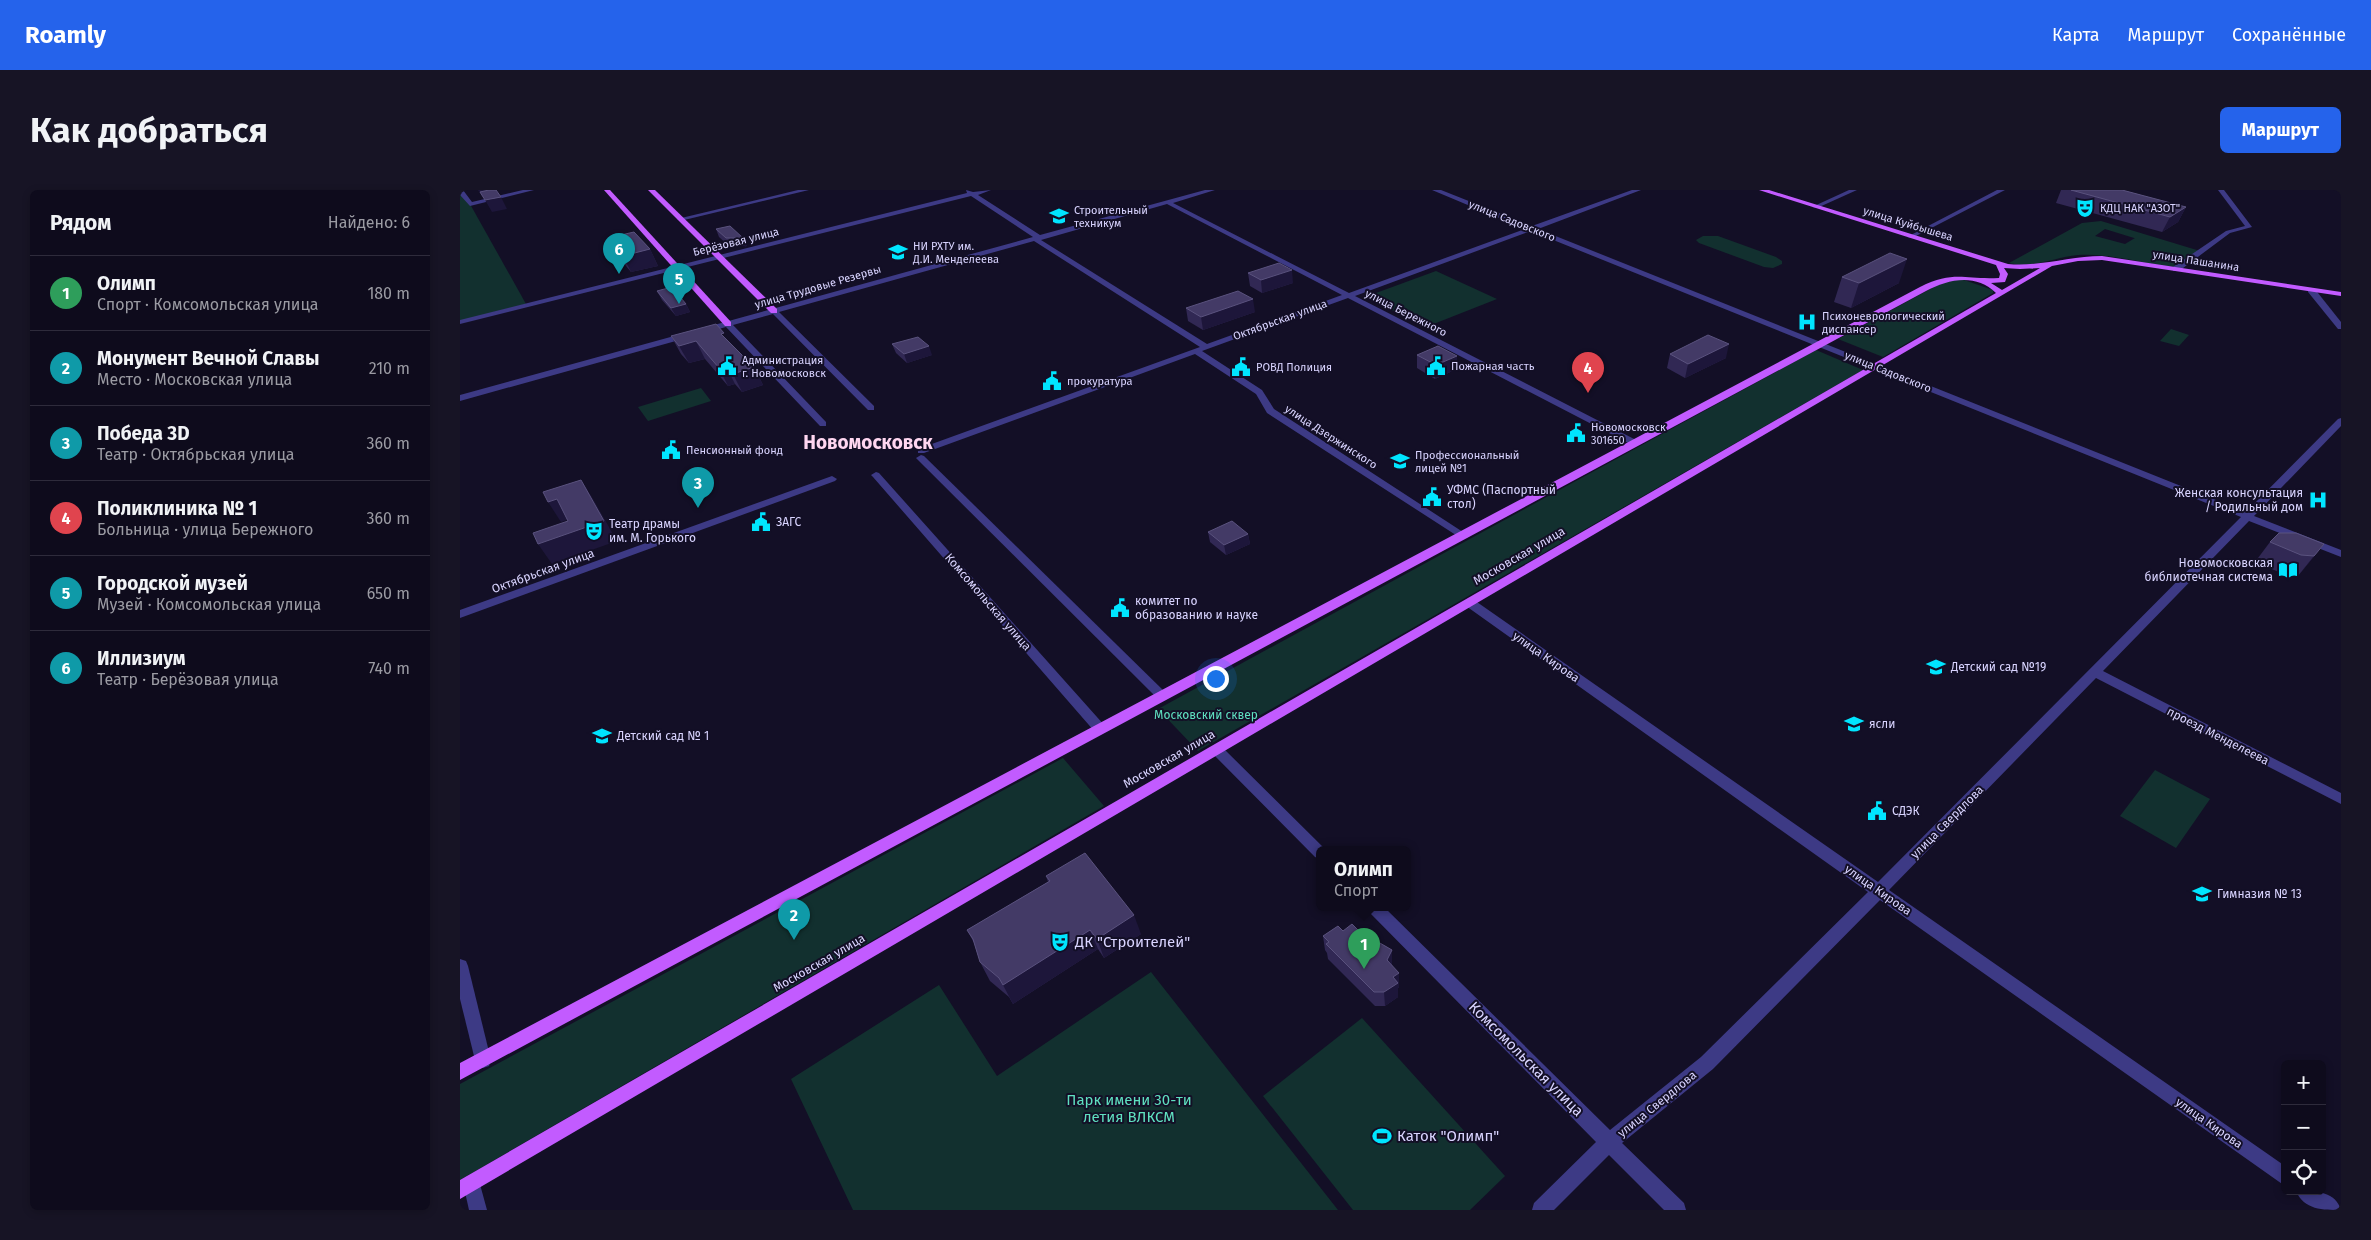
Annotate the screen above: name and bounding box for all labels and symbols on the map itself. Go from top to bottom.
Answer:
theatre icon: КДЦ НАК "АЗОТ" [2074,197,2096,219]
street label: улица Садовского [1467,198,1557,244]
place label: КДЦ НАК "АЗОТ" [2100,202,2180,215]
place label: Строительный техникум [1074,204,1148,230]
street label: улица Куйбышева [1862,204,1954,244]
school or university icon: Строительный техникум [1048,205,1070,227]
street label: Берёзовая улица [692,225,780,259]
pin: 6 [603,233,635,274]
place label: НИ РХТУ им. Д.И. Менделеева [912,240,999,266]
school or university icon: НИ РХТУ им. Д.И. Менделеева [887,241,909,263]
street label: улица Пашанина [2152,248,2240,274]
pin: 5 [663,263,695,304]
street label: улица Трудовые Резервы [753,263,883,311]
street label: улица Бережного [1363,287,1449,339]
street label: Октябрьская улица [1231,297,1329,343]
place label: Психоневрологический диспансер [1822,310,1945,336]
hospital icon: Психоневрологический диспансер [1796,311,1818,333]
street label: улица Садовского [1843,349,1933,395]
pin: 4 [1572,352,1604,393]
place label: Администрация г. Новомосковск [742,354,826,380]
public building icon: Администрация г. Новомосковск [716,355,738,377]
public building icon: Пожарная часть [1425,355,1447,377]
public building icon: РОВД Полиция [1230,356,1252,378]
place label: Пожарная часть [1451,360,1535,373]
place label: РОВД Полиция [1256,361,1332,374]
public building icon: прокуратура [1041,370,1063,392]
place label: прокуратура [1067,375,1133,388]
street label: улица Дзержинского [1282,402,1380,472]
place label: Новомосковск 301650 [1591,421,1666,447]
public building icon: Новомосковск 301650 [1565,422,1587,444]
district label: Новомосковск [803,431,933,454]
public building icon: Пенсионный фонд [660,439,682,461]
place label: Пенсионный фонд [686,444,783,457]
place label: Профессиональный лицей №1 [1415,449,1519,475]
school or university icon: Профессиональный лицей №1 [1389,450,1411,472]
pin: 3 [682,467,714,508]
place label: УФМС (Паспортный стол) [1447,483,1556,511]
public building icon: УФМС (Паспортный стол) [1421,486,1443,508]
place label: Женская консультация / Родильный дом [2175,486,2303,514]
hospital icon: Женская консультация / Родильный дом [2307,489,2329,511]
public building icon: ЗАГС [750,511,772,533]
place label: ЗАГС [776,515,801,529]
place label: Театр драмы им. М. Горького [609,517,696,545]
theatre icon: Театр драмы им. М. Горького [583,520,605,542]
street label: Московская улица [1471,524,1567,588]
street label: Октябрьская улица [490,546,596,596]
street label: Комсомольская улица [942,551,1034,653]
place label: Новомосковская библиотечная система [2145,556,2273,584]
library icon: Новомосковская библиотечная система [2277,559,2299,581]
place label: комитет по образованию и науке [1135,594,1258,622]
public building icon: комитет по образованию и науке [1109,597,1131,619]
street label: улица Кирова [1510,629,1582,685]
school or university icon: Детский сад №19 [1925,656,1947,678]
place label: Детский сад №19 [1950,660,2046,674]
your location [1203,666,1229,692]
street label: проезд Менделеева [2165,704,2271,768]
park label: Московский сквер [1154,708,1258,722]
school or university icon: ясли [1843,713,1865,735]
place label: ясли [1869,717,1895,731]
school or university icon: Детский сад № 1 [591,725,613,747]
street label: Московская улица [1121,727,1217,791]
place label: Детский сад № 1 [616,729,709,743]
street label: улица Свердлова [1908,783,1986,861]
public building icon: СДЭК [1866,800,1888,822]
place label: СДЭК [1892,804,1920,818]
street label: улица Кирова [1842,862,1914,918]
school or university icon: Гимназия № 13 [2191,883,2213,905]
place label: Гимназия № 13 [2217,887,2302,901]
pin: 2 [778,899,810,940]
pin: 1 [1348,928,1380,969]
street label: Московская улица [771,931,867,995]
theatre icon: ДК "Строителей" [1049,931,1071,953]
place label: ДК "Строителей" [1074,933,1190,951]
street label: Комсомольская улица [1465,998,1587,1120]
street label: улица Свердлова [1615,1068,1699,1140]
park label: Парк имени 30-ти летия ВЛКСМ [1066,1091,1192,1126]
street label: улица Кирова [2173,1095,2245,1151]
sports icon: Каток "Олимп" [1371,1125,1393,1147]
place label: Каток "Олимп" [1397,1127,1499,1145]

